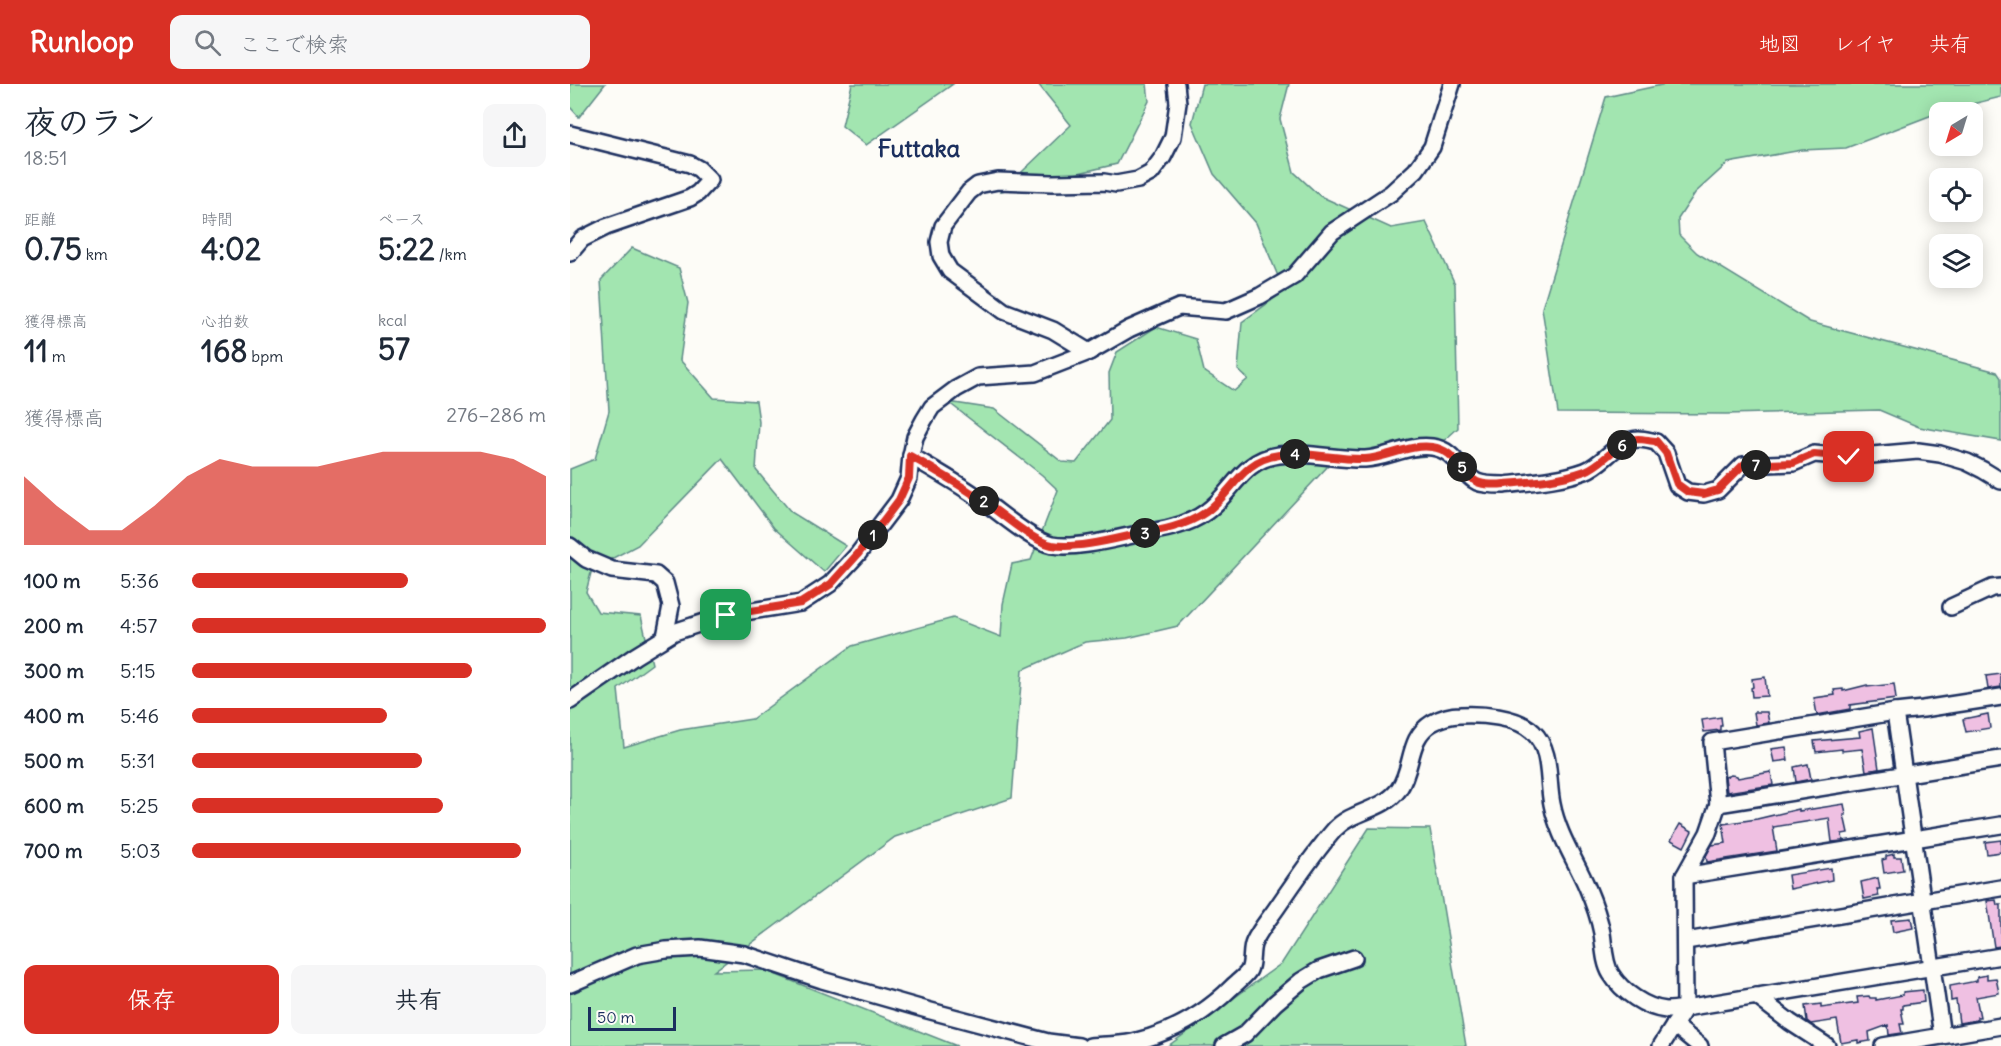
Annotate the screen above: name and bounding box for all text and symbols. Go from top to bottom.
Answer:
search box [170,15,590,69]
text: Runloop [30,24,134,60]
icon: search [191,26,224,59]
text: ここで検索 [239,30,349,58]
text: 地図 [1759,30,1801,57]
text: レイヤ [1834,30,1896,57]
text: 共有 [1929,30,1971,57]
text: 夜のラン [24,101,156,143]
north arrow [1929,102,1983,156]
map controls [1929,102,1983,288]
button: share [483,104,546,167]
district label: Futtaka [878,133,960,163]
text: 18:51 [24,145,67,170]
button: locate [1929,168,1983,222]
text: 距離 [24,209,56,229]
text: 時間 [201,209,233,229]
text: ペース [378,209,425,229]
text: 0.75 [24,230,82,268]
text: 4:02 [201,230,261,268]
text: 5:22 [378,230,435,268]
button: layers [1929,234,1983,288]
text: km [82,244,108,264]
text: /km [435,244,467,264]
text: kcal [378,310,407,330]
text: 獲得標高 [24,311,88,331]
text: 心拍数 [201,311,249,331]
text: 57 [378,330,410,368]
text: 11 [24,332,48,370]
text: 168 [201,332,248,370]
text: m [48,346,66,366]
text: bpm [248,346,283,366]
text: 276–286 m [446,402,546,427]
text: 獲得標高 [24,405,104,430]
pin: 6 [1607,430,1637,460]
pin [1823,431,1874,482]
text: 6 [1617,435,1627,455]
pin: 4 [1280,439,1310,469]
icon: check [1832,440,1865,473]
text: 4 [1290,444,1300,464]
pin: 7 [1741,450,1771,480]
pin: 5 [1447,452,1477,482]
text: 7 [1752,455,1760,475]
text: 5 [1457,457,1467,477]
pin: 2 [969,486,999,516]
text: 2 [980,491,988,511]
pin: 3 [1130,518,1160,548]
pin: 1 [858,520,888,550]
text: 3 [1140,523,1150,543]
text: 1 [870,525,876,545]
text: 100 m [24,568,81,593]
text: 5:36 [120,568,159,593]
pin [700,589,751,640]
icon: arrive [709,598,742,631]
text: 200 m [24,613,84,638]
text: 4:57 [120,613,157,638]
text: 300 m [24,658,84,683]
text: 5:15 [120,658,155,683]
text: 400 m [24,703,84,728]
text: 5:46 [120,703,159,728]
text: 500 m [24,748,84,773]
text: 5:31 [120,748,155,773]
text: 600 m [24,793,84,818]
text: 5:25 [120,793,158,818]
text: 700 m [24,838,82,863]
text: 5:03 [120,838,161,863]
button: 保存 [24,965,279,1034]
button: 共有 [291,965,546,1034]
scale bar [588,1004,676,1032]
text: 50 m [597,1007,635,1027]

